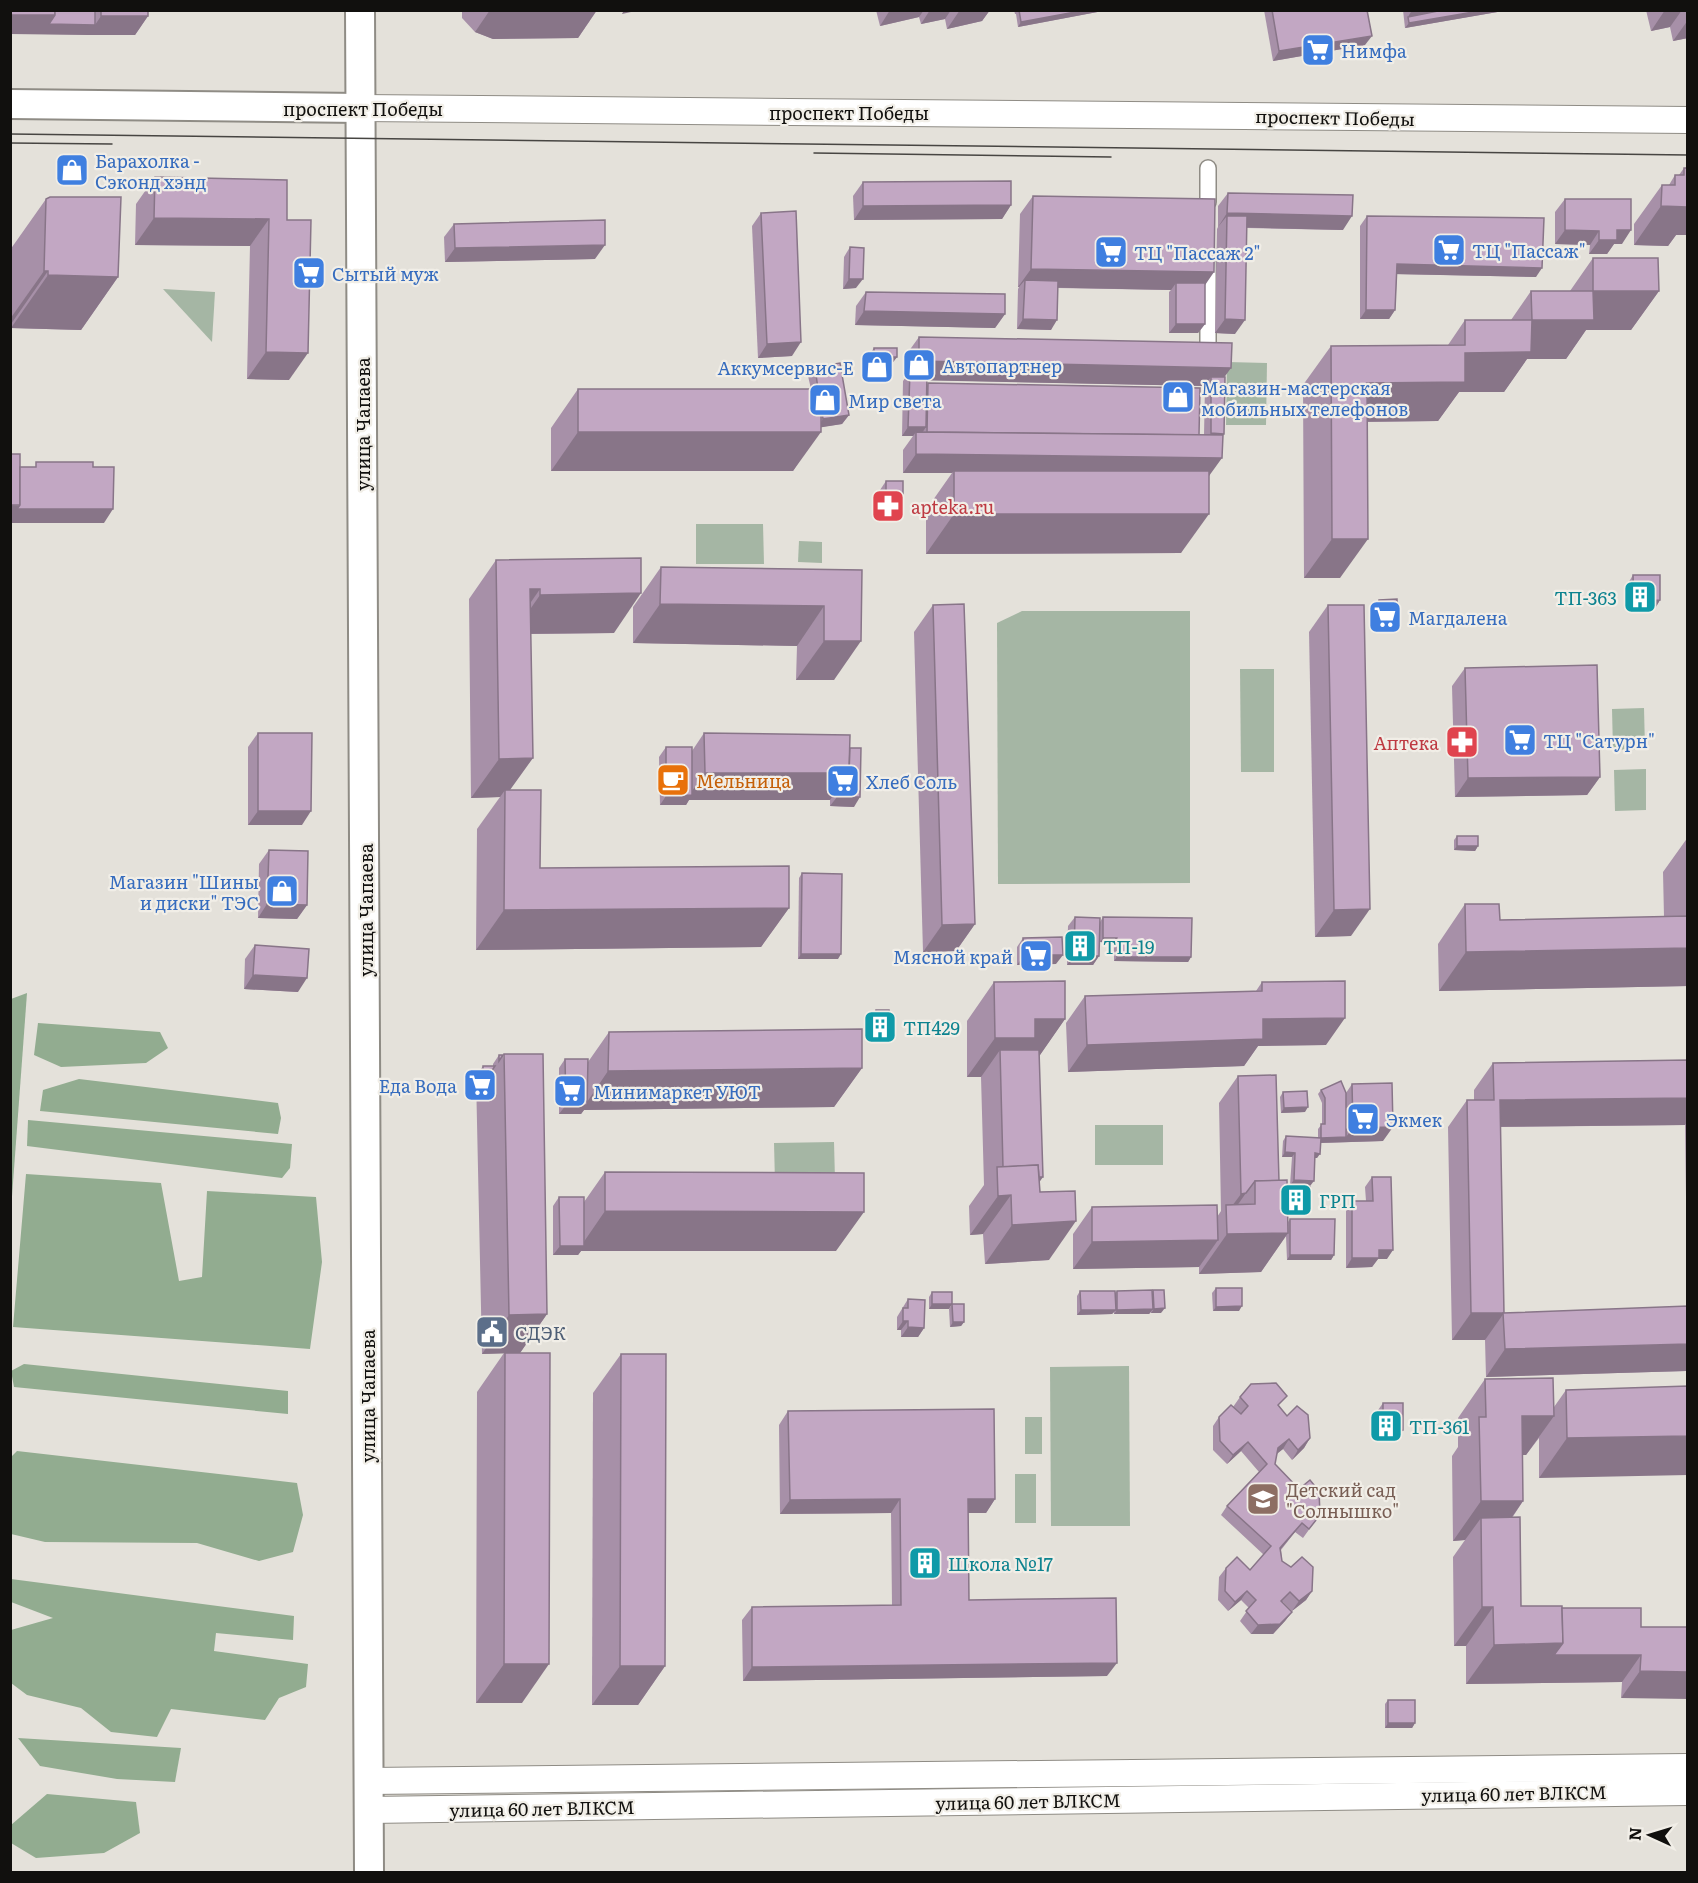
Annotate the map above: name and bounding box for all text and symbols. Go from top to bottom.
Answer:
supermarket icon: Нимфа [1300,32,1336,68]
place label: Нимфа [1341,37,1407,64]
street label: проспект Победы [283,95,443,122]
street label: проспект Победы [769,99,929,126]
street label: проспект Победы [1255,102,1415,132]
place label: Барахолка - Сэконд хэнд [95,147,207,195]
shop icon: Барахолка - Сэконд хэнд [54,152,90,188]
supermarket icon: ТЦ "Пассаж" [1431,232,1467,268]
supermarket icon: ТЦ "Пассаж 2" [1093,234,1129,270]
place label: ТЦ "Пассаж" [1472,237,1586,264]
place label: ТЦ "Пассаж 2" [1134,239,1261,266]
supermarket icon: Сытый муж [291,255,327,291]
place label: Сытый муж [332,260,439,287]
shop icon: Автопартнер [901,347,937,383]
shop icon: Аккумсервис-Е [859,349,895,385]
place label: Автопартнер [942,352,1062,379]
place label: Аккумсервис-Е [717,354,854,381]
street label: улица Чапаева [349,357,376,491]
place label: Магазин-мастерская мобильных телефонов [1201,374,1408,422]
shop icon: Магазин-мастерская мобильных телефонов [1160,379,1196,415]
shop icon: Мир света [807,382,843,418]
place label: Мир света [848,387,942,414]
pharmacy icon: apteka.ru [870,488,906,524]
place label: apteka.ru [911,493,994,520]
building icon: ТП-363 [1622,579,1658,615]
place label: ТП-363 [1554,584,1617,611]
supermarket icon: Магдалена [1367,599,1403,635]
place label: Магдалена [1408,604,1508,631]
supermarket icon: ТЦ "Сатурн" [1502,722,1538,758]
pharmacy icon: Аптека [1444,724,1480,760]
place label: ТЦ "Сатурн" [1543,727,1655,754]
place label: Аптека [1373,729,1439,756]
cafe icon: Мельница [655,762,691,798]
supermarket icon: Хлеб Соль [825,763,861,799]
place label: Мельница [696,767,791,794]
place label: Хлеб Соль [866,768,957,795]
street label: улица Чапаева [352,843,379,977]
place label: Магазин "Шины и диски" ТЭС [109,868,259,916]
shop icon: Магазин "Шины и диски" ТЭС [264,873,300,909]
building icon: ТП-19 [1062,928,1098,964]
place label: ТП-19 [1103,933,1155,960]
supermarket icon: Мясной край [1018,938,1054,974]
place label: Мясной край [893,943,1013,970]
building icon: ТП429 [862,1009,898,1045]
place label: ТП429 [903,1014,960,1041]
supermarket icon: Еда Вода [462,1067,498,1103]
place label: Еда Вода [379,1072,457,1099]
supermarket icon: Минимаркет УЮТ [552,1073,588,1109]
place label: Минимаркет УЮТ [593,1078,761,1105]
supermarket icon: Экмек [1345,1101,1381,1137]
place label: Экмек [1386,1106,1443,1133]
building icon: ГРП [1278,1182,1314,1218]
place label: ГРП [1319,1187,1356,1214]
public building icon: СДЭК [474,1314,510,1350]
place label: СДЭК [515,1319,566,1346]
street label: улица Чапаева [354,1329,381,1463]
building icon: ТП-361 [1368,1408,1404,1444]
place label: ТП-361 [1409,1413,1469,1440]
place label: Детский сад "Солнышко" [1286,1476,1399,1524]
school or university icon: Детский сад "Солнышко" [1245,1481,1281,1517]
building icon: Школа №17 [907,1545,943,1581]
place label: Школа №17 [948,1550,1053,1577]
street label: улица 60 лет ВЛКСМ [1421,1778,1607,1808]
street label: улица 60 лет ВЛКСМ [935,1786,1121,1816]
street label: улица 60 лет ВЛКСМ [449,1793,635,1823]
north arrow [1620,1805,1680,1865]
text: N [1622,1826,1646,1841]

